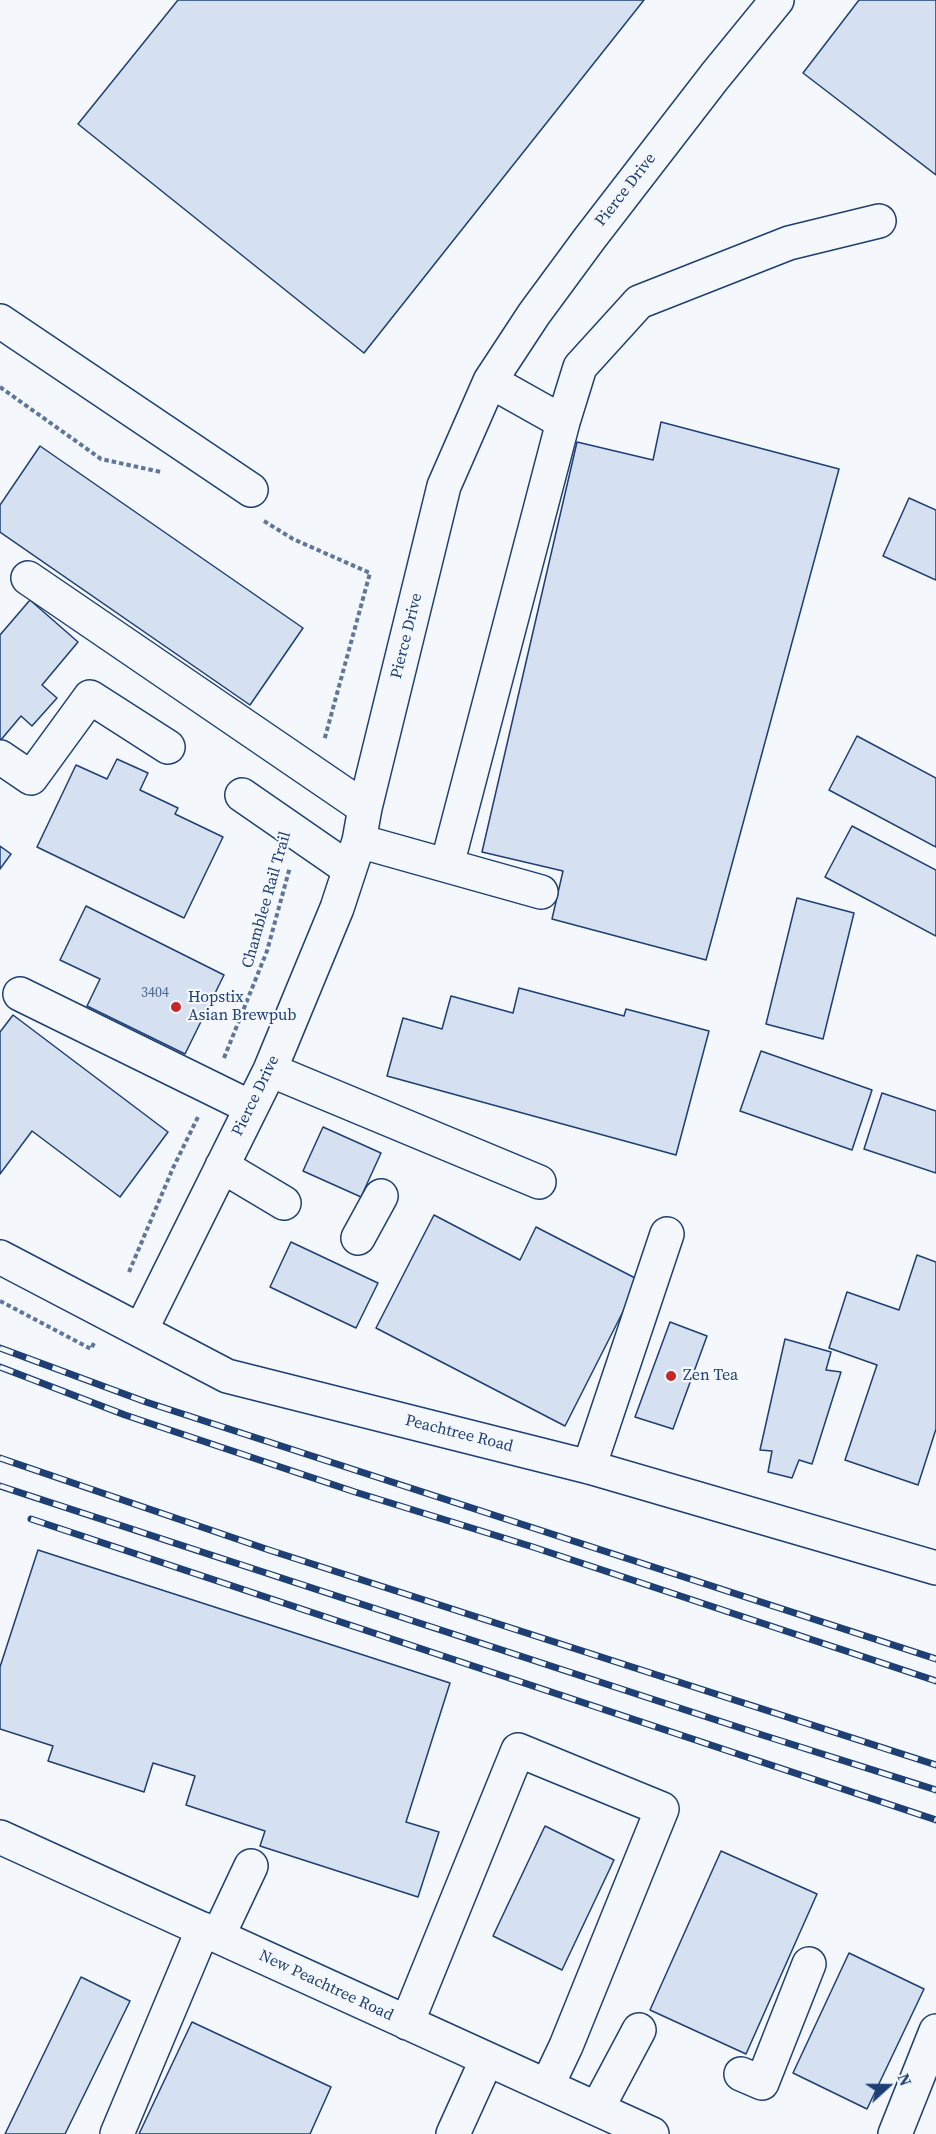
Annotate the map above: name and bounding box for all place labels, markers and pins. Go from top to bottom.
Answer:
place label: Hopstix Asian Brewpub [188,988,296,1026]
marker: Hopstix Asian Brewpub [169,1000,183,1014]
place label: Zen Tea [683,1366,738,1386]
marker: Zen Tea [664,1369,678,1383]

